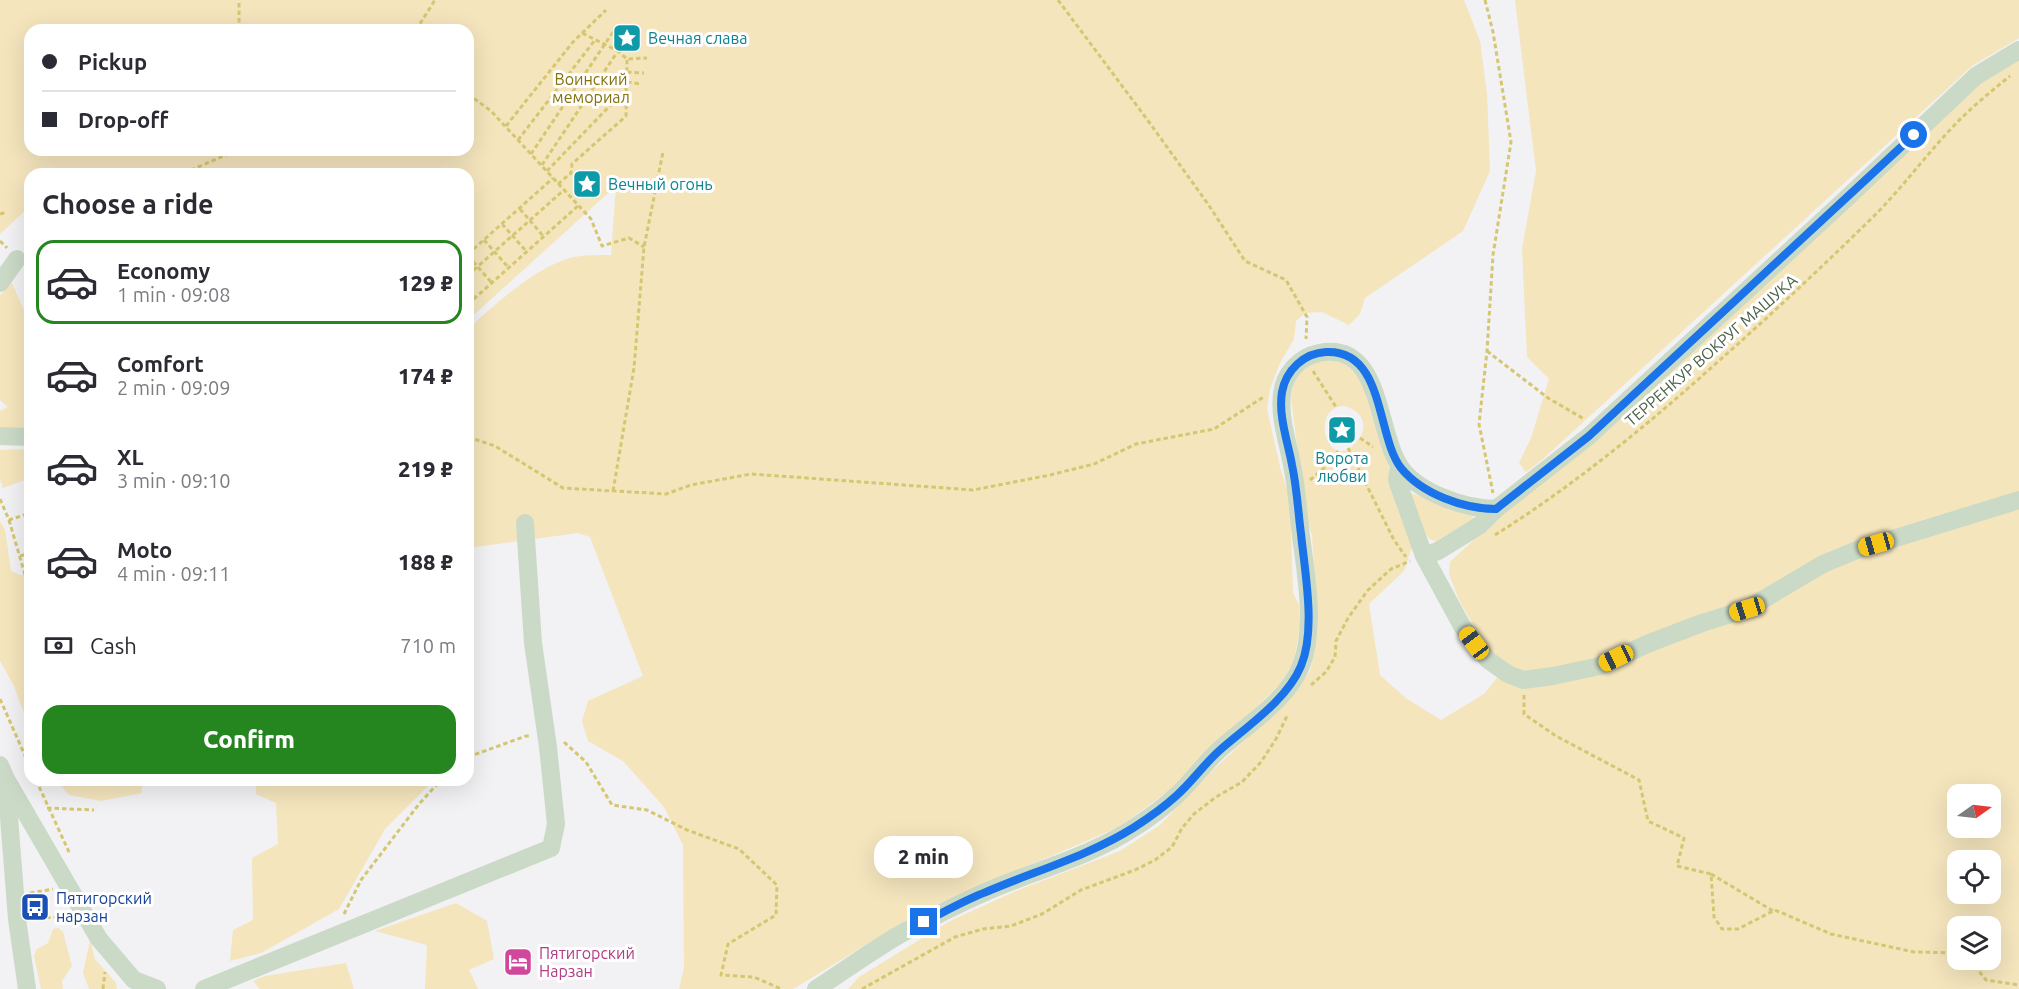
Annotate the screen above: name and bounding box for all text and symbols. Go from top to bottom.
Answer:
place icon: Вечная слава [611,22,643,54]
place label: Вечная слава [648,29,748,47]
text: Pickup [78,49,147,74]
park label: Воинский мемориал [552,70,630,106]
text: Drop-off [78,107,168,132]
route start [1900,121,1927,148]
place icon: Вечный огонь [571,168,603,200]
place label: Вечный огонь [608,175,713,193]
text: Choose a ride [42,189,214,219]
icon: car [45,255,99,309]
text: Economy [117,258,210,283]
text: 129 ₽ [398,270,453,295]
street label: ТЕРРЕНКУР ВОКРУГ МАШУКА [1622,270,1801,429]
text: 1 min · 09:08 [117,283,231,306]
icon: car [45,348,99,402]
text: Comfort [117,351,204,376]
text: 174 ₽ [398,363,453,388]
text: 2 min · 09:09 [117,376,231,399]
place icon: Ворота любви [1326,414,1358,446]
icon: car [45,441,99,495]
text: XL [117,444,144,469]
place label: Ворота любви [1315,449,1369,485]
text: 219 ₽ [398,456,453,481]
text: 3 min · 09:10 [117,469,231,492]
car [1856,530,1896,558]
icon: car [45,534,99,588]
text: Moto [117,537,172,562]
text: 188 ₽ [398,549,453,574]
text: 4 min · 09:11 [117,562,231,585]
car [1727,595,1767,623]
car [1456,623,1492,663]
icon: cash [42,629,75,662]
text: Cash [90,633,137,658]
text: 710 m [400,634,456,657]
car [1596,642,1636,674]
button: Confirm [42,705,456,774]
north arrow [1947,784,2001,838]
map controls [1947,784,2001,970]
callout: 2 min [874,835,974,877]
text: 2 min [898,845,949,868]
button: locate [1947,850,2001,904]
place label: Пятигорский нарзан [56,889,152,925]
bus stop icon: Пятигорский нарзан [19,891,51,923]
route end [910,908,937,935]
button: layers [1947,916,2001,970]
place label: Пятигорский Нарзан [539,944,635,980]
hotel icon: Пятигорский Нарзан [502,946,534,978]

